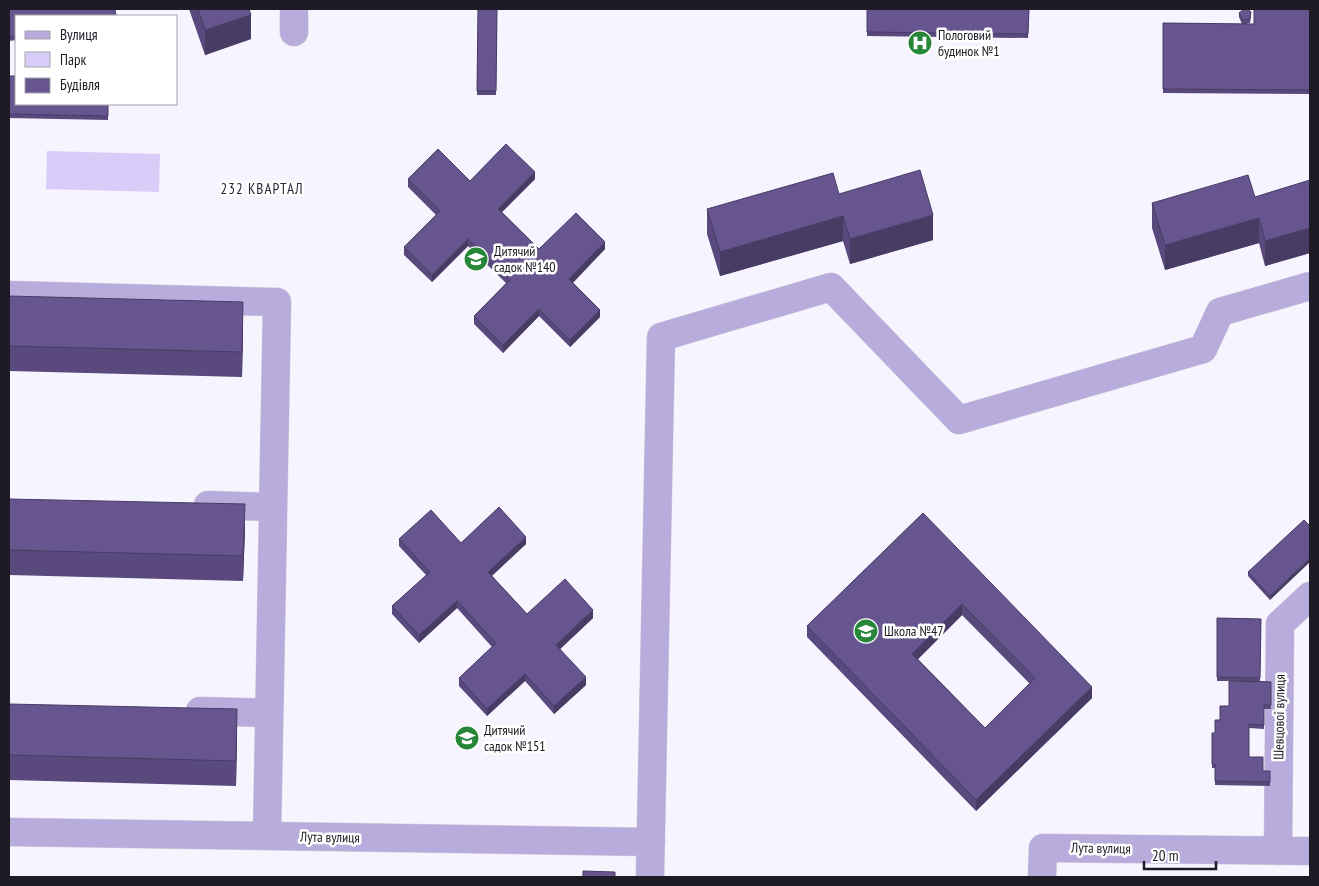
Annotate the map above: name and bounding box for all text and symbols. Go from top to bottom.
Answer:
legend [15,15,178,105]
text: Вулиця [60,25,98,44]
place label: Пологовий будинок №1 [938,26,1000,60]
hospital icon: Пологовий будинок №1 [907,30,933,56]
text: Парк [60,50,86,69]
text: Будівля [60,75,100,94]
district label: 232 КВАРТАЛ [221,179,303,198]
place label: Дитячий садок №140 [494,242,556,276]
school or university icon: Дитячий садок №140 [463,246,489,272]
school or university icon: Школа №47 [853,618,879,644]
place label: Школа №47 [884,622,944,640]
street label: Шевцової вулиця [1269,674,1289,760]
place label: Дитячий садок №151 [484,721,546,755]
school or university icon: Дитячий садок №151 [454,725,480,751]
street label: Лута вулиця [299,827,360,847]
street label: Лута вулиця [1070,838,1131,858]
scale bar [1144,838,1216,870]
text: 20 m [1152,846,1178,865]

